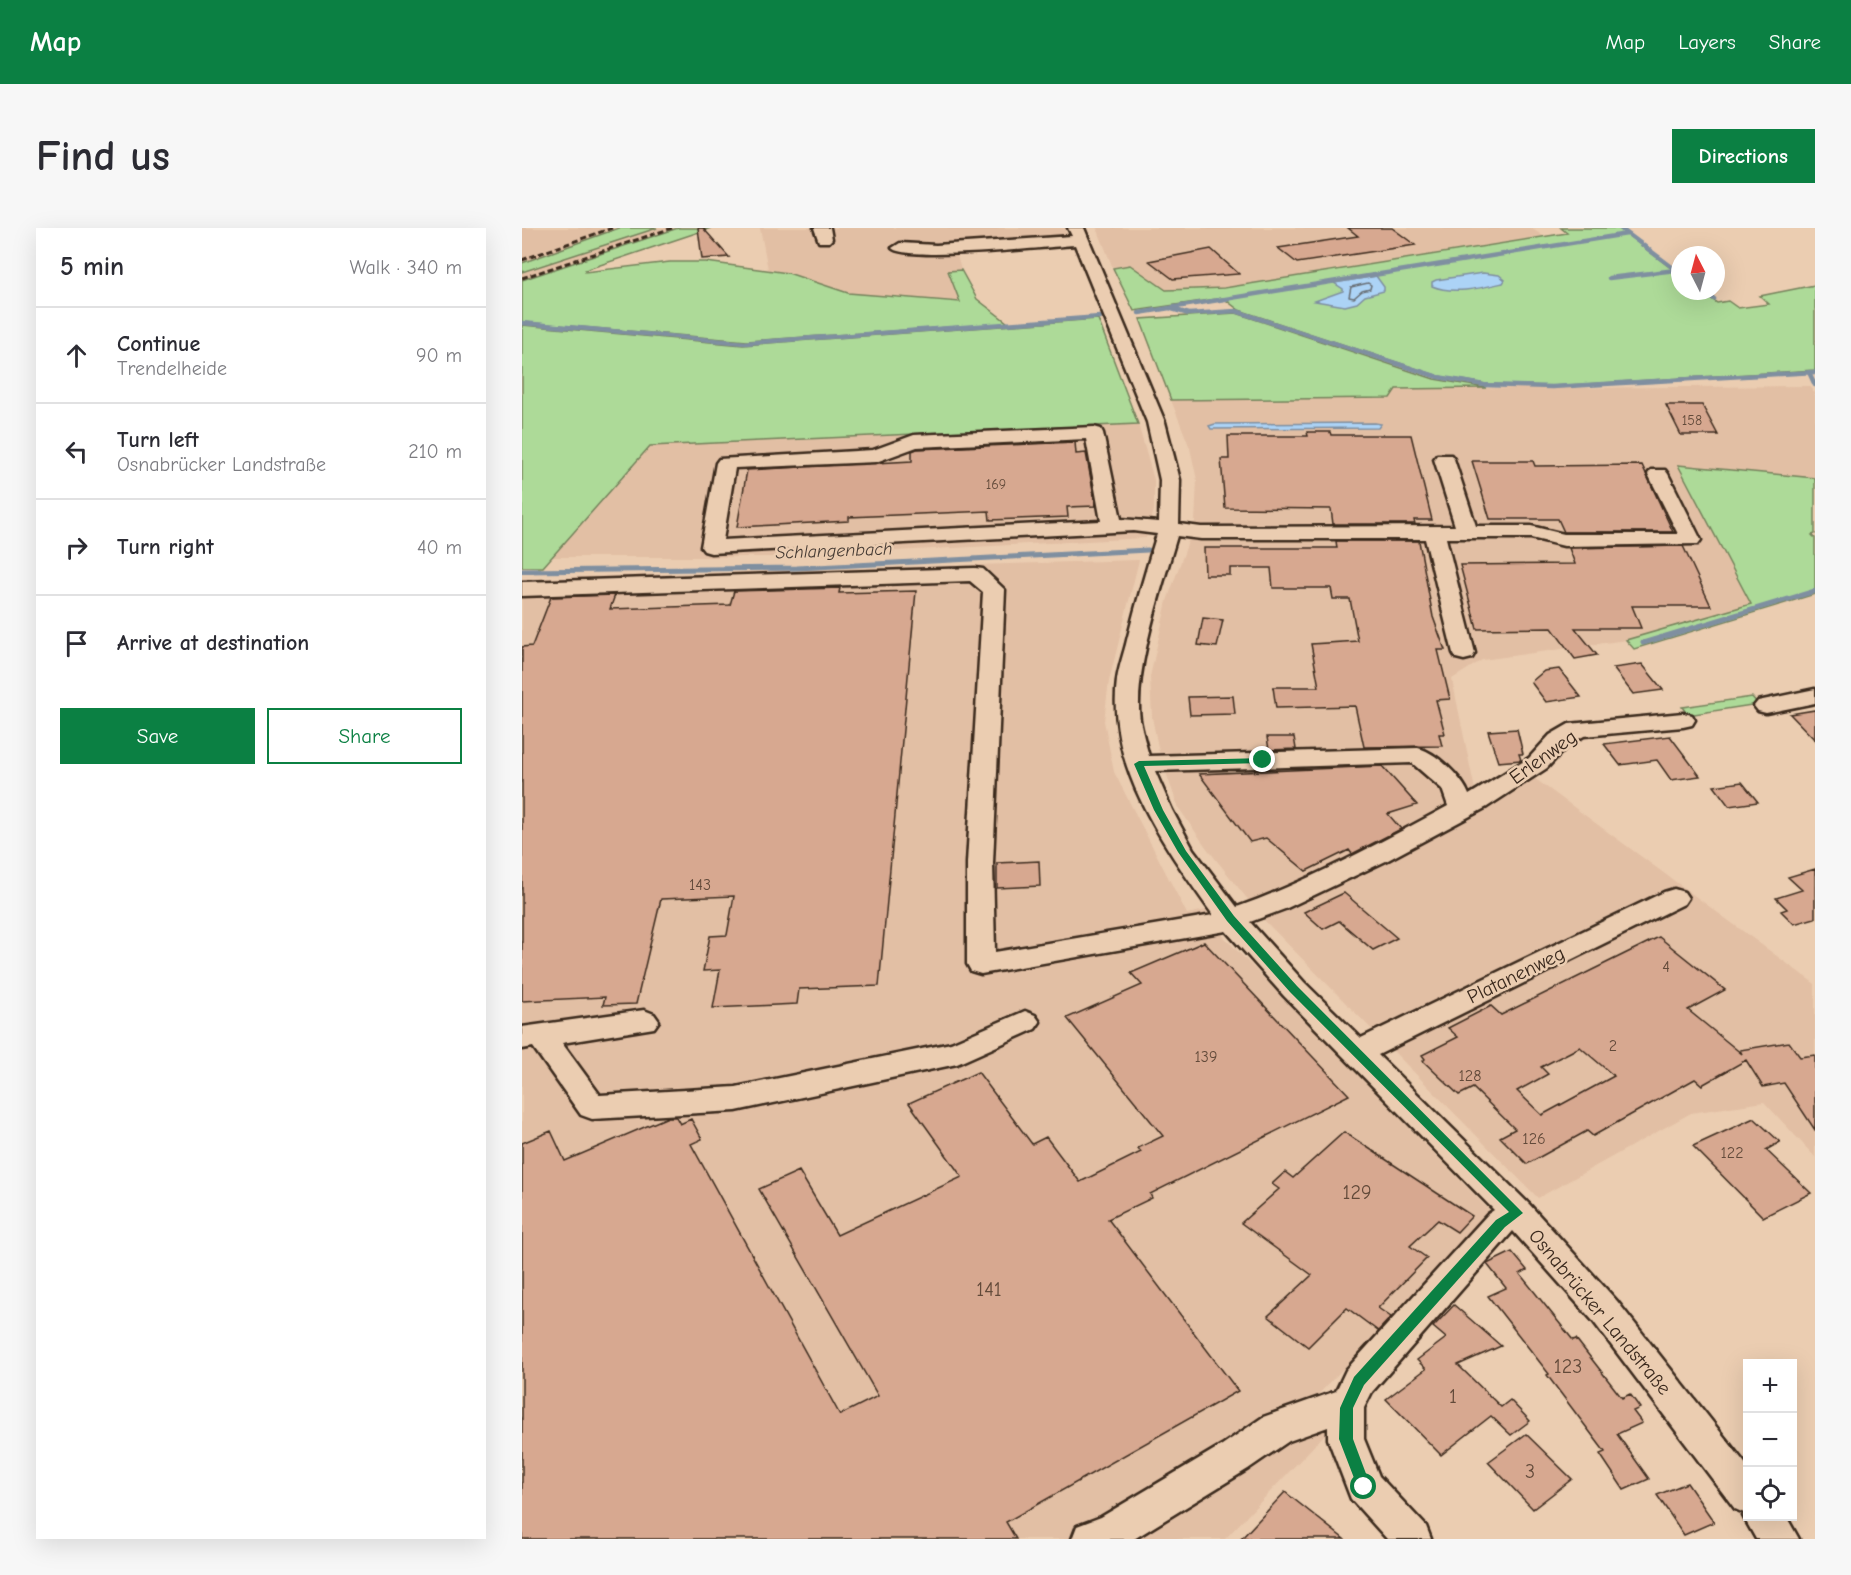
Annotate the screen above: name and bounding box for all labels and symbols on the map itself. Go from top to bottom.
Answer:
north arrow [1671,246,1725,300]
house number: 158 [1682,412,1702,429]
house number: 169 [986,476,1006,493]
water label: Schlangenbach [775,538,893,564]
street label: Erlenweg [1505,725,1581,789]
route end [1249,746,1275,772]
house number: 143 [689,876,711,894]
street label: Platanenweg [1463,941,1569,1009]
house number: 4 [1662,958,1670,976]
house number: 2 [1609,1037,1617,1055]
house number: 139 [1195,1048,1217,1066]
house number: 128 [1459,1067,1481,1085]
house number: 126 [1522,1130,1546,1148]
house number: 122 [1720,1144,1744,1162]
house number: 129 [1343,1181,1372,1204]
street label: Osnabrücker Landstraße [1524,1225,1676,1399]
house number: 141 [976,1278,1002,1301]
house number: 123 [1554,1355,1582,1378]
house number: 1 [1449,1385,1457,1408]
house number: 3 [1525,1460,1535,1483]
route start [1350,1473,1376,1499]

